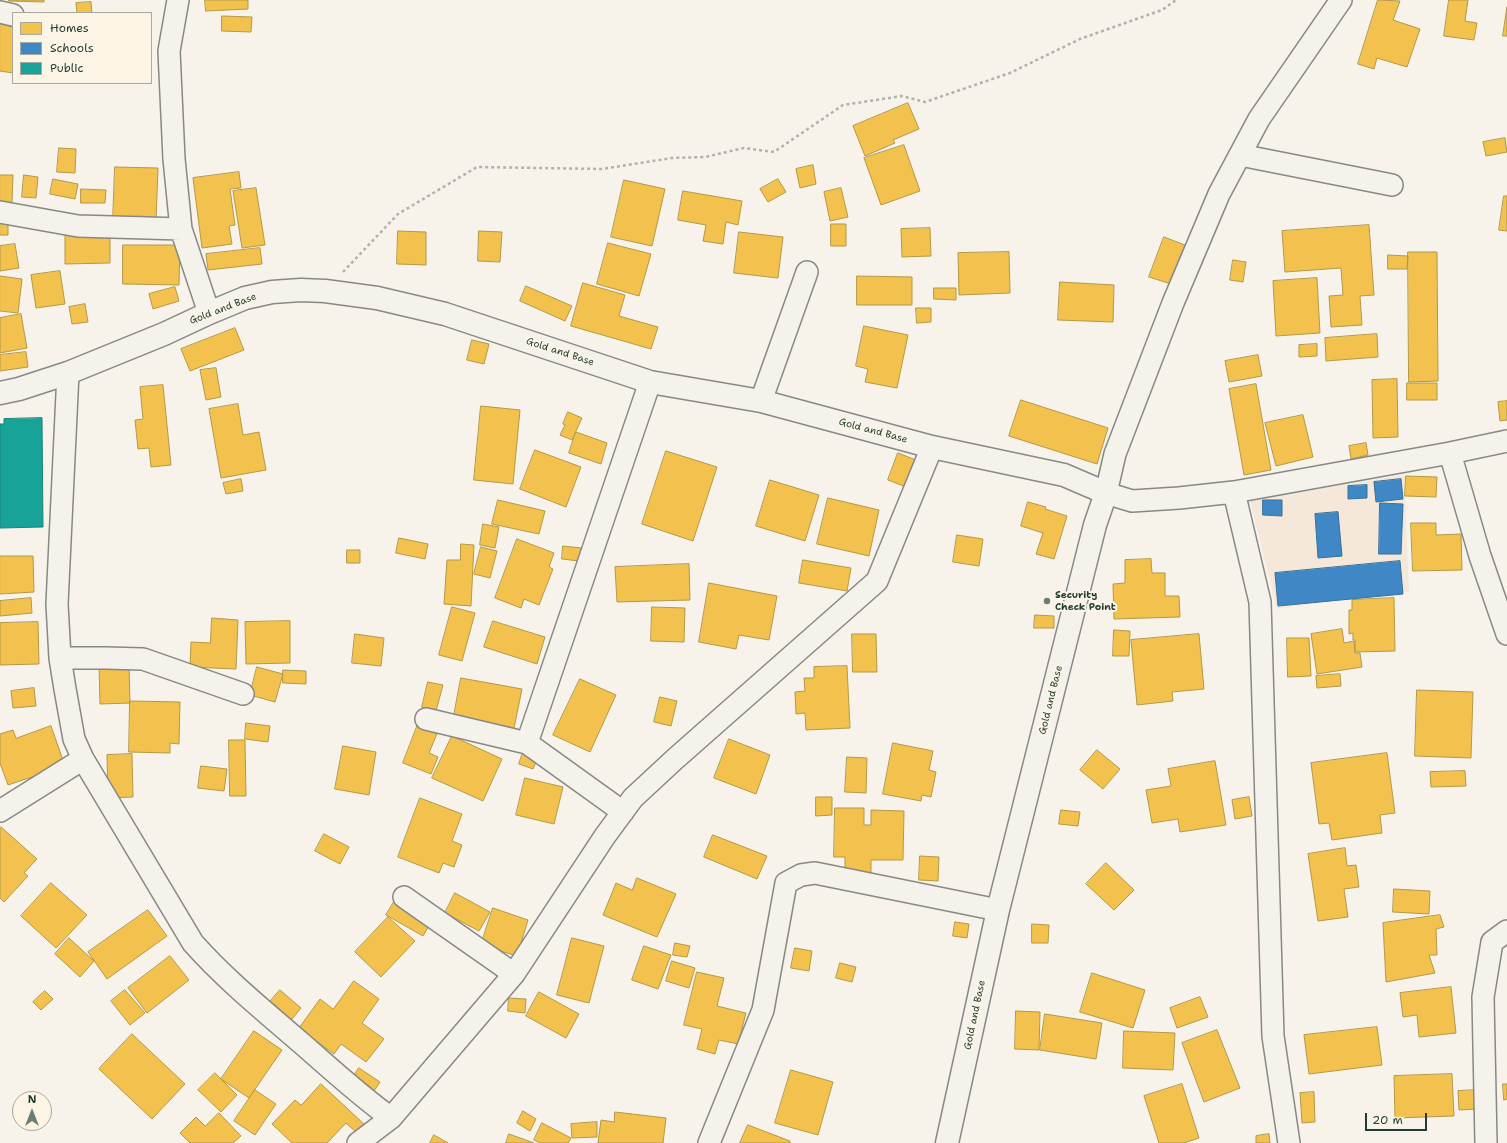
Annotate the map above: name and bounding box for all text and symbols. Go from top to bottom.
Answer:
legend [12,12,152,84]
text: Homes [50,20,89,36]
text: Schools [50,40,94,56]
text: Public [50,60,84,76]
street label: Gold and Base [188,291,258,327]
street label: Gold and Base [525,335,595,369]
street label: Gold and Base [837,416,909,446]
place label: Security Check Point [1055,589,1116,612]
marker: Security Check Point [1042,596,1052,606]
street label: Gold and Base [1037,664,1065,736]
street label: Gold and Base [962,979,988,1051]
north arrow [12,1091,52,1131]
text: N [28,1092,36,1107]
scale bar [1367,1105,1429,1131]
text: 20 m [1372,1112,1403,1128]

